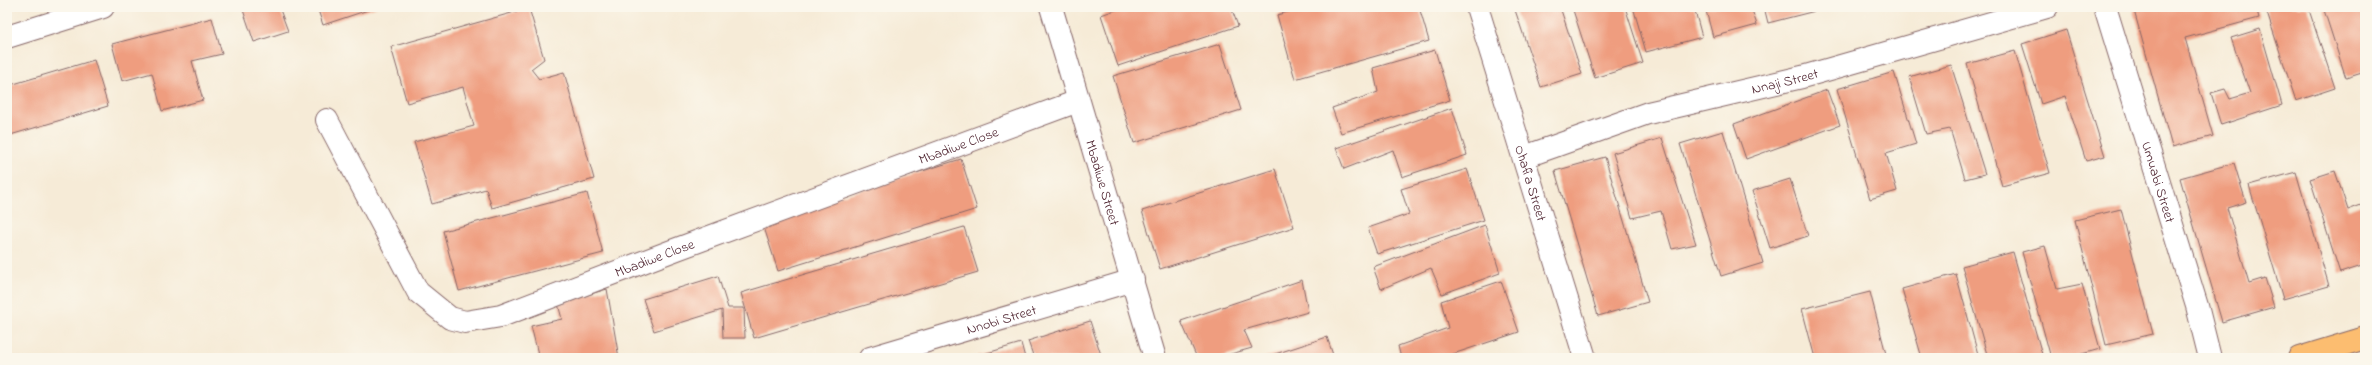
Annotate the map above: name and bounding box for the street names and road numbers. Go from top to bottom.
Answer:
street label: Nnaji Street [1750,64,1821,100]
street label: Mbadiwe Close [916,122,1002,171]
street label: Mbadiwe Street [1079,138,1124,228]
street label: Umuabi Street [2135,139,2180,226]
street label: Ohafia Street [1508,143,1551,224]
street label: Mbadiwe Close [612,234,698,284]
street label: Nnobi Street [964,300,1040,341]

